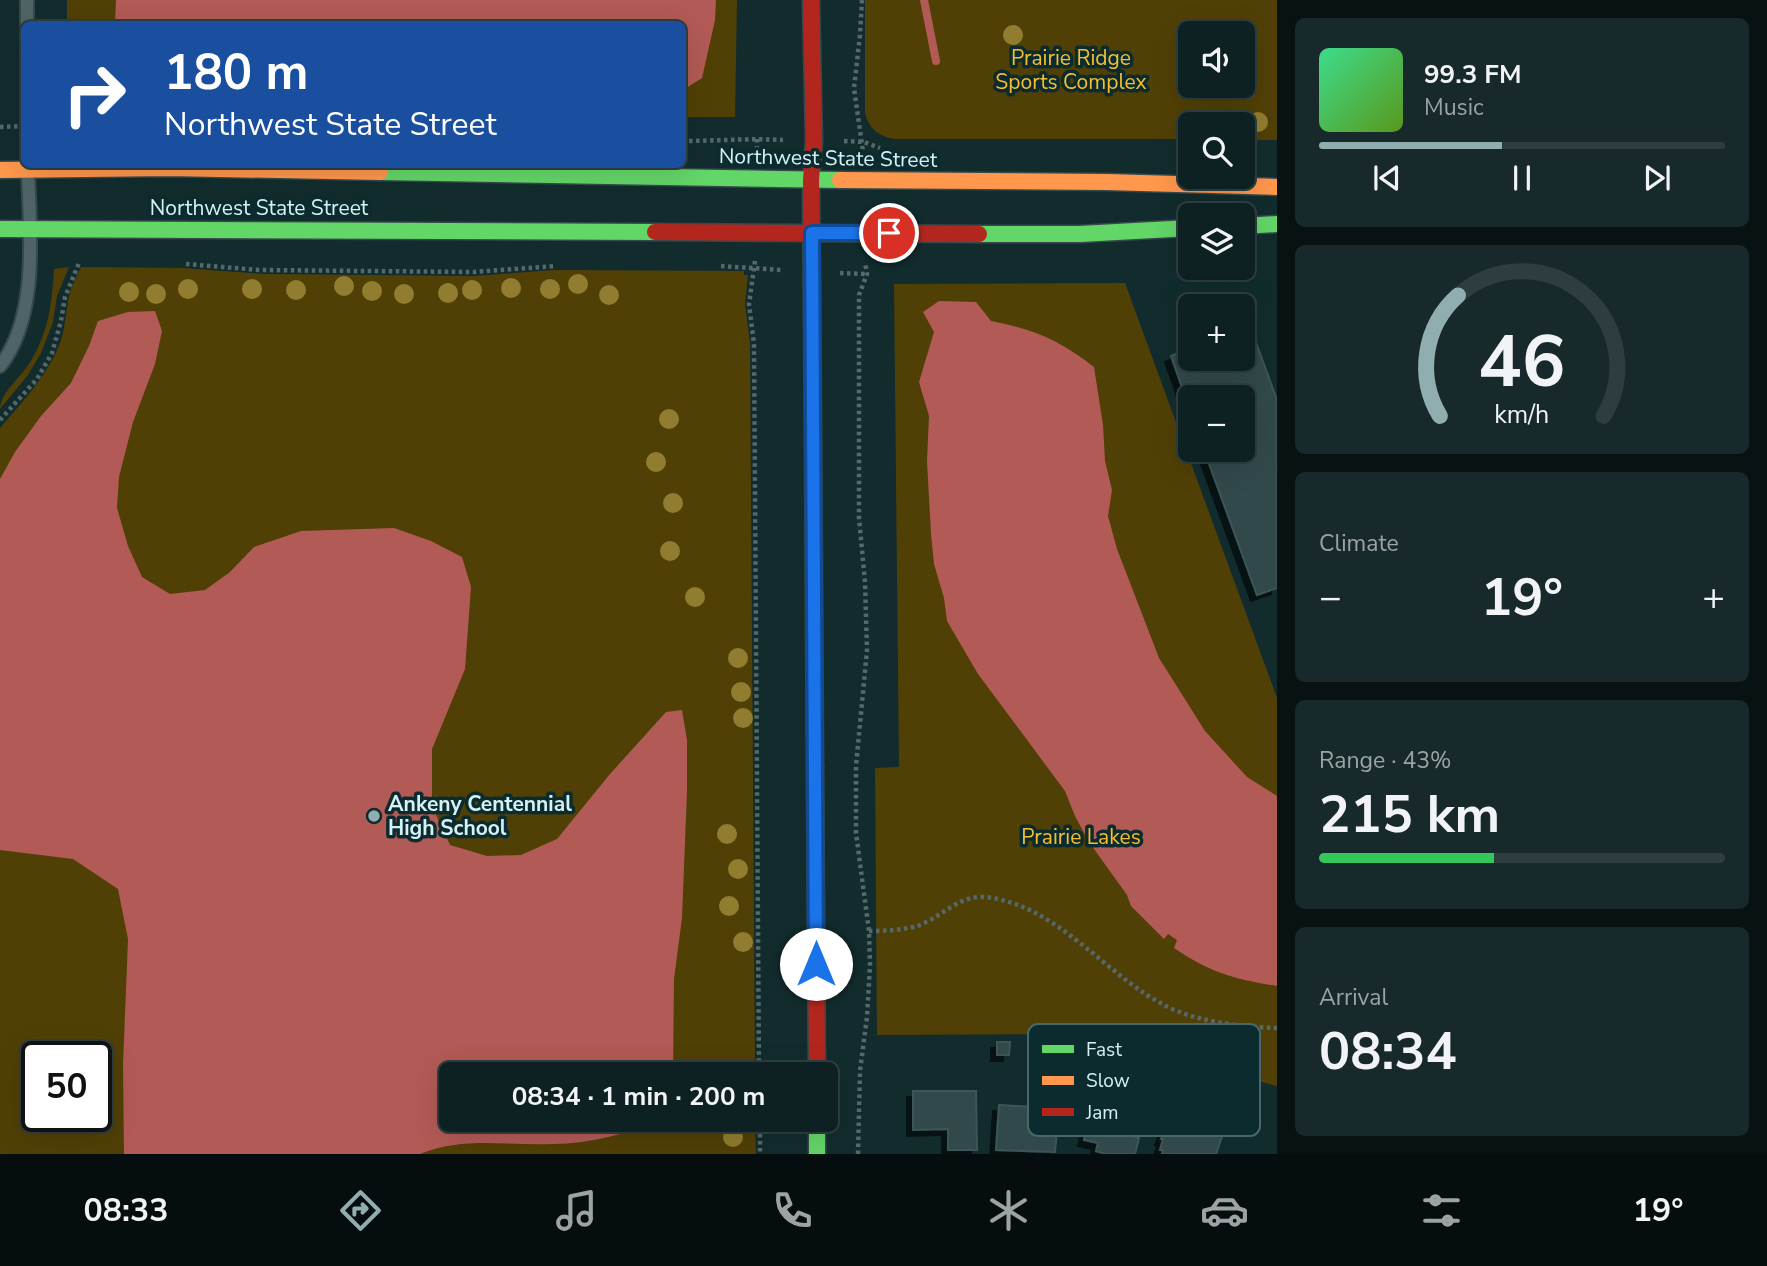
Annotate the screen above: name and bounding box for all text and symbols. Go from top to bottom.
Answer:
map controls [1178,21,1255,462]
button: sound [1178,21,1255,98]
text: 180 m [164,39,308,106]
park label: Prairie Ridge Sports Complex [995,44,1147,96]
icon: right [49,49,140,140]
text: 99.3 FM [1424,57,1521,92]
text: Music [1424,92,1484,123]
text: Northwest State Street [164,103,497,146]
button: search [1178,112,1255,189]
street label: Northwest State Street [719,142,938,174]
icon: previous [1368,159,1406,197]
icon: pause [1503,159,1541,197]
icon: next [1638,159,1676,197]
street label: Northwest State Street [150,194,369,222]
pin [859,203,919,263]
button: layers [1178,203,1255,280]
icon: arrive [870,214,908,252]
button: + [1178,294,1255,371]
text: 46 [1478,312,1566,412]
button: − [1178,385,1255,462]
text: km/h [1494,398,1550,432]
text: Climate [1319,528,1399,559]
text: 19° [1481,562,1563,633]
text: − [1319,572,1342,623]
text: + [1702,572,1725,623]
text: Range · 43% [1319,745,1451,776]
text: 215 km [1319,779,1500,850]
place label: Ankeny Centennial High School [388,790,572,842]
marker: Ankeny Centennial High School [366,808,382,824]
park label: Prairie Lakes [1021,823,1141,851]
position arrow [779,927,853,1001]
text: Arrival [1319,982,1388,1013]
text: 08:34 [1319,1016,1457,1087]
legend [1028,1024,1260,1136]
text: Fast [1086,1037,1122,1063]
speed limit sign: 50 [21,1041,112,1132]
text: Slow [1086,1068,1130,1094]
text: 08:34 · 1 min · 200 m [512,1079,765,1114]
text: Jam [1085,1100,1119,1126]
icon: directions [336,1186,385,1235]
icon: music [552,1186,601,1235]
icon: phone [768,1186,817,1235]
icon: climate [984,1186,1033,1235]
icon: car [1200,1186,1249,1235]
icon: filters [1417,1186,1466,1235]
text: 08:33 [84,1189,168,1232]
text: 19° [1633,1189,1683,1232]

